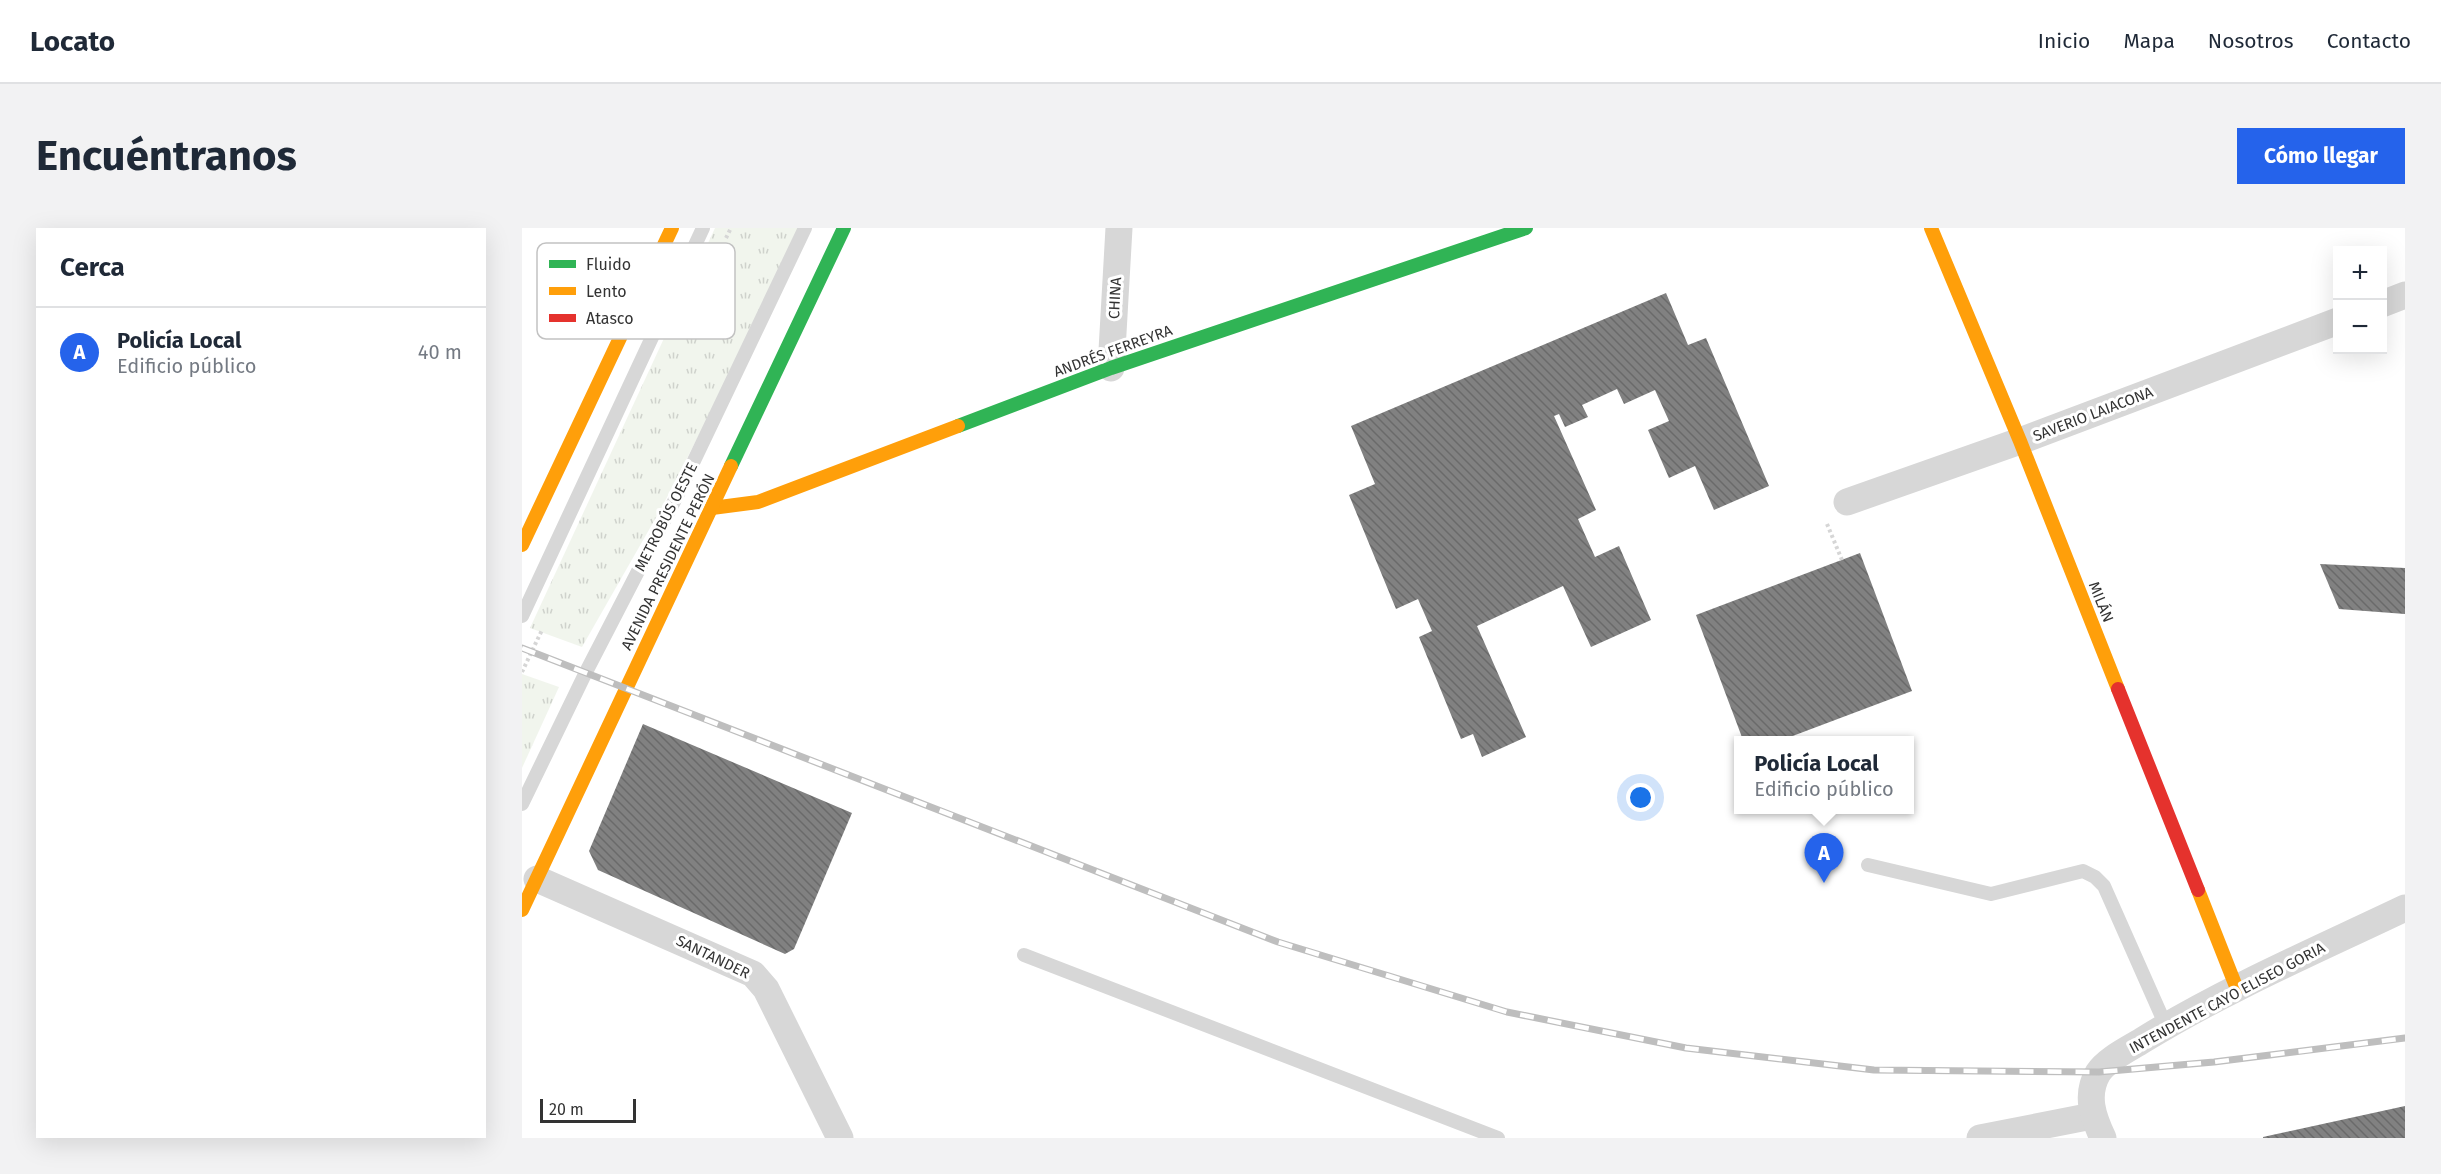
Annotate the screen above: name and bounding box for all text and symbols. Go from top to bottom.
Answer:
text: Locato [30,25,115,58]
text: Inicio [2038,28,2090,54]
text: Mapa [2123,28,2175,54]
text: Nosotros [2208,28,2294,54]
text: Contacto [2327,28,2411,54]
button: Cómo llegar [2237,128,2405,184]
text: Encuéntranos [36,131,297,181]
legend [537,243,735,339]
map controls [2333,246,2387,354]
button: + [2333,246,2387,300]
text: Cerca [60,252,125,283]
text: Fluido [586,255,631,274]
street label: CHINA [1105,276,1125,319]
text: Lento [586,282,627,301]
button: − [2333,300,2387,354]
text: Atasco [586,309,634,328]
street label: ANDRÉS FERREYRA [1051,321,1175,381]
text: Policía Local [117,327,241,354]
text: A [74,340,85,364]
text: 40 m [418,340,462,364]
text: Edificio público [117,354,256,378]
street label: SAVERIO LAIACONA [2031,383,2156,445]
street label: METROBÚS OESTE [631,460,701,574]
street label: AVENIDA PRESIDENTE PERÓN [617,471,719,653]
street label: MILÁN [2085,579,2117,625]
popup [1734,736,1914,814]
text: Policía Local [1754,750,1879,777]
text: Edificio público [1754,777,1894,801]
your location [1626,783,1655,812]
pin: A [1804,834,1844,883]
street label: SANTANDER [673,931,753,983]
street label: INTENDENTE CAYO ELISEO GORIA [2126,938,2328,1057]
scale bar [540,1096,636,1124]
text: 20 m [549,1100,584,1119]

